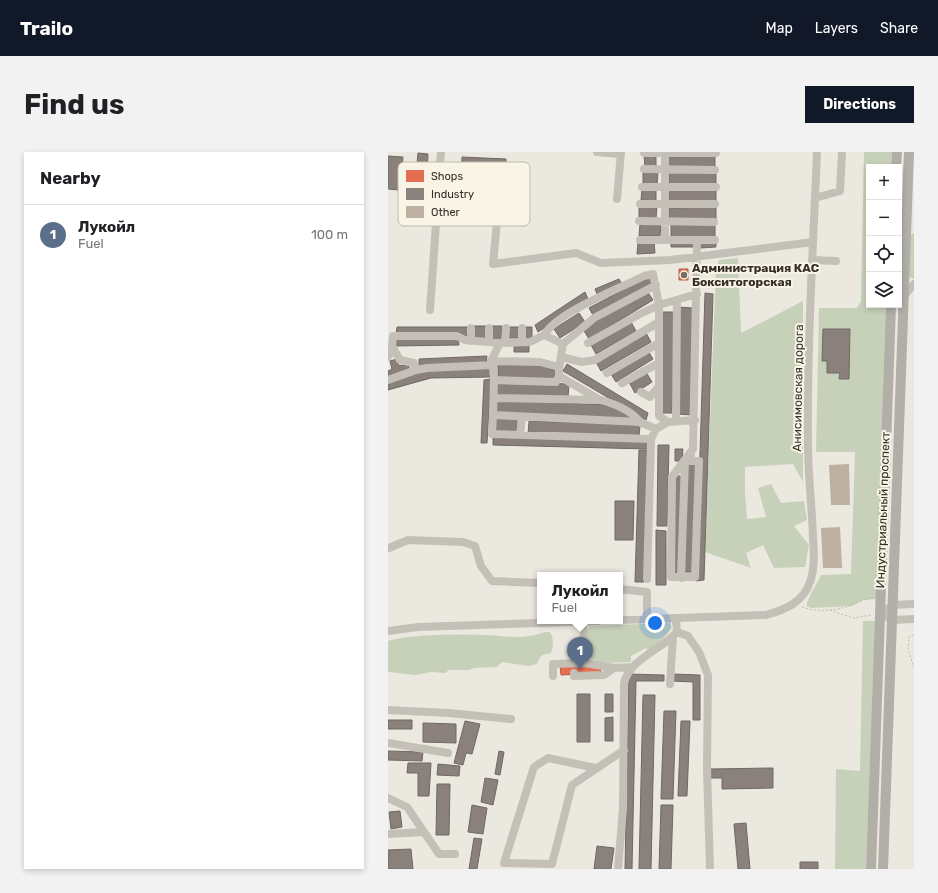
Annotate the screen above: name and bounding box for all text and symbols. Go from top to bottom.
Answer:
text: Trailo [20,17,73,40]
text: Map [766,20,793,37]
text: Layers [815,20,858,37]
text: Share [880,20,918,37]
button: Directions [805,86,914,123]
text: Find us [24,88,124,121]
legend [398,162,530,226]
map controls [866,164,902,308]
button: + [866,164,902,200]
text: Nearby [40,168,101,188]
text: Shops [431,170,463,183]
text: Industry [431,188,474,201]
button: − [866,200,902,236]
text: Other [431,206,461,219]
text: Лукойл [78,218,135,236]
text: 1 [50,227,56,242]
text: 100 m [311,227,348,242]
text: Fuel [78,236,104,251]
button: locate [866,236,902,272]
place label: Администрация КАС Бокситогорская [692,261,820,289]
marker: Администрация КАС Бокситогорская [679,270,689,280]
button: layers [866,272,902,308]
street label: Анисимовская дорога [790,324,806,452]
street label: Индустриальный проспект [873,431,893,589]
popup [537,572,623,624]
text: Лукойл [551,582,609,600]
text: Fuel [551,600,577,615]
your location [645,613,665,633]
pin: 1 [567,637,593,670]

